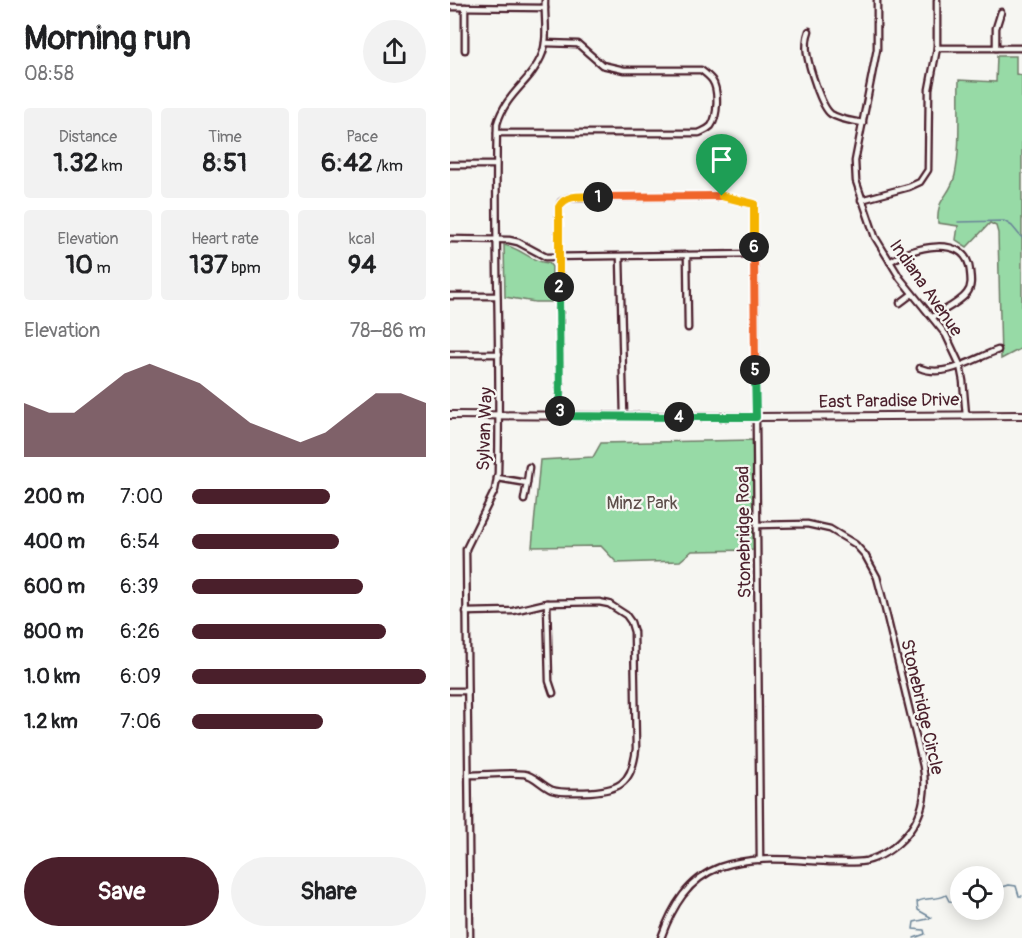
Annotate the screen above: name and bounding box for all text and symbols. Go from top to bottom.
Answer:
text: Morning run [24,18,191,59]
button: share [363,20,426,83]
text: 08:58 [24,61,74,86]
text: Distance [59,127,117,147]
text: Time [208,127,242,147]
text: Pace [346,127,378,147]
pin [696,134,747,196]
icon: arrive [705,143,738,176]
text: 1.32 [53,147,98,179]
text: 8:51 [203,147,247,179]
text: 6:42 [321,147,373,179]
text: km [98,156,123,176]
text: /km [373,156,403,176]
pin: 1 [583,182,613,212]
text: 1 [595,187,601,207]
text: Elevation [58,229,118,249]
text: Heart rate [191,229,259,249]
text: kcal [349,229,375,249]
pin: 6 [739,232,769,262]
street label: Indiana Avenue [884,235,968,341]
text: 6 [749,237,759,257]
text: 10 [65,249,93,281]
text: 137 [189,249,228,281]
text: 94 [348,249,376,281]
text: m [93,258,111,278]
text: bpm [228,258,261,278]
pin: 2 [544,272,574,302]
text: 2 [555,277,563,297]
text: Elevation [24,318,100,343]
text: 78–86 m [350,318,426,343]
pin: 5 [740,355,770,385]
text: 5 [751,360,759,380]
street label: Sylvan Way [472,386,498,471]
street label: East Paradise Drive [819,388,960,414]
pin: 3 [545,396,575,426]
text: 3 [556,401,564,421]
pin: 4 [664,402,694,432]
text: 4 [674,407,684,427]
street label: Stonebridge Road [731,466,757,598]
text: 200 m [24,484,85,509]
text: 7:00 [120,484,163,509]
park label: Minz Park [607,492,678,515]
text: 400 m [24,529,85,554]
text: 6:54 [120,529,159,554]
text: 600 m [24,574,85,599]
text: 6:39 [120,574,158,599]
text: 800 m [24,619,84,644]
text: 6:26 [120,619,160,644]
street label: Stonebridge Circle [895,637,949,777]
text: 1.0 km [24,664,80,689]
text: 6:09 [120,664,161,689]
text: 1.2 km [24,709,78,734]
text: 7:06 [120,709,161,734]
button: Save [24,857,219,926]
button: Share [231,857,426,926]
map controls [950,866,1004,920]
button: locate [950,866,1004,920]

